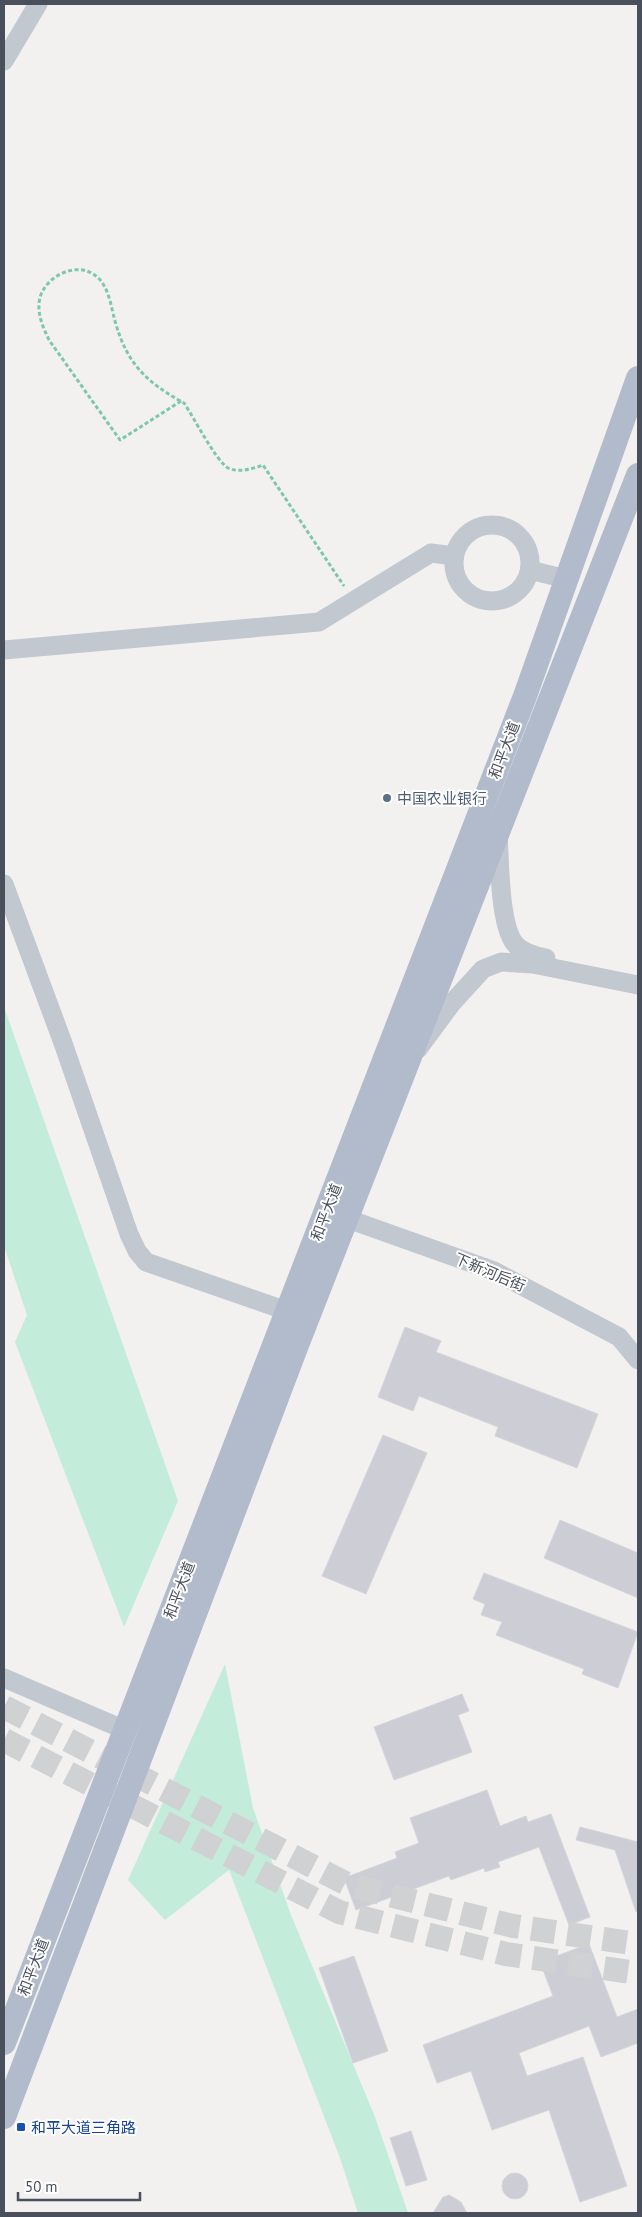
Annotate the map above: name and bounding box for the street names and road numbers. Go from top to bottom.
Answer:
street label: 和平大道 [484,719,524,781]
street label: 和平大道 [306,1181,346,1243]
street label: 下新河后街 [452,1249,528,1295]
street label: 和平大道 [159,1559,199,1621]
street label: 和平大道 [13,1936,53,1998]

